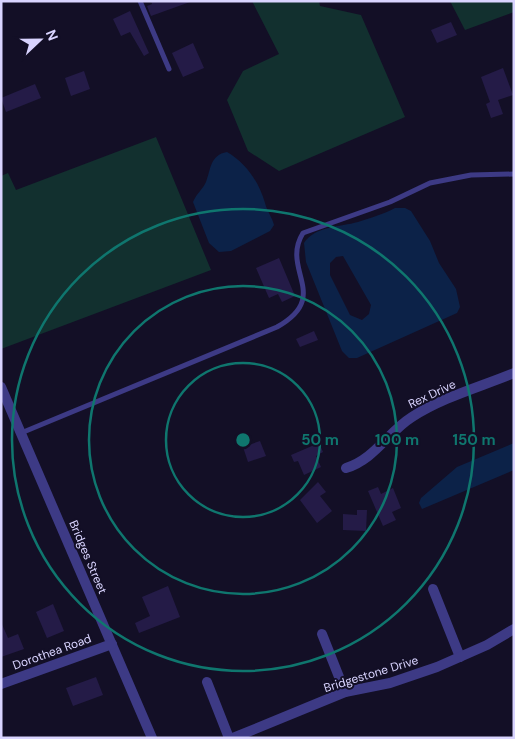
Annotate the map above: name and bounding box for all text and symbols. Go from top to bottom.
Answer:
north arrow [15,15,65,65]
text: N [42,27,62,43]
street label: Rex Drive [406,376,459,412]
text: 50 m [301,430,339,450]
text: 100 m [375,430,419,450]
text: 150 m [453,430,496,450]
centre of rings [234,431,252,449]
street label: Bridges Street [65,518,111,597]
street label: Dorothea Road [10,630,94,674]
street label: Bridgestone Drive [322,652,420,696]

